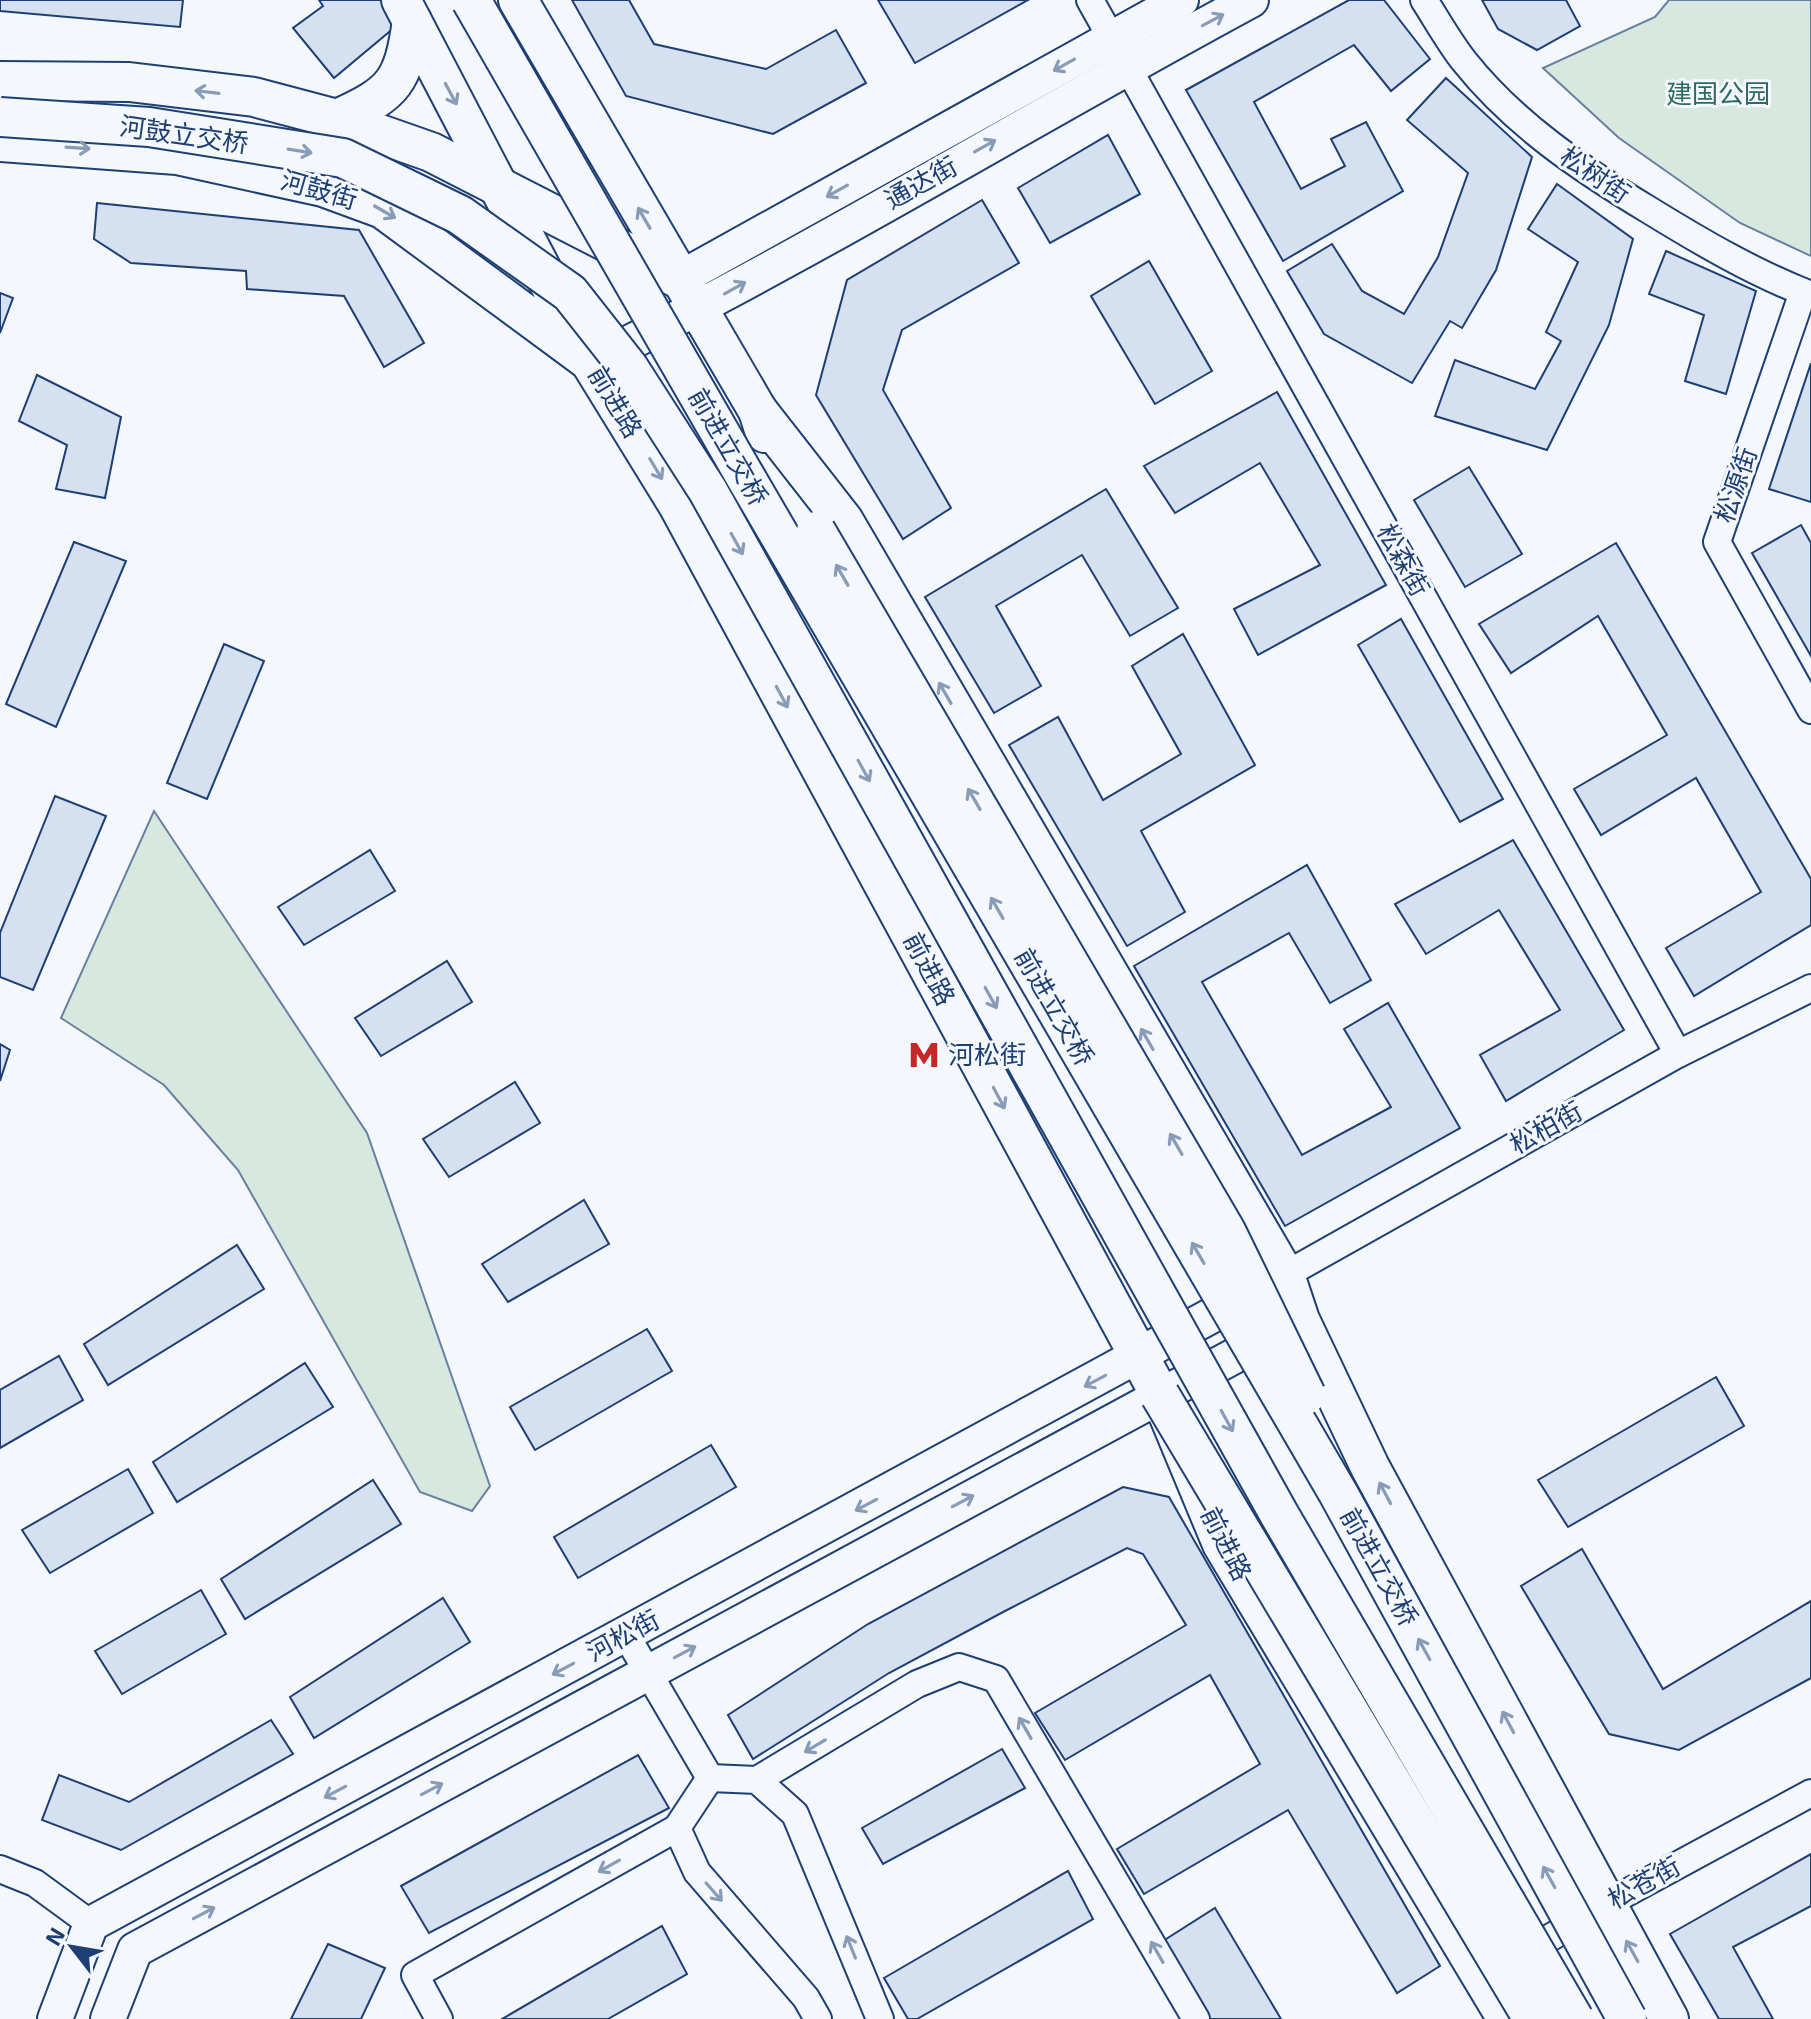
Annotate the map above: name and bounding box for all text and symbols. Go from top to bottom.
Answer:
one-way arrow [1200,12,1224,28]
one-way arrow [1053,57,1076,73]
park label: 建国公园 [1666,77,1770,108]
one-way arrow [443,81,459,105]
one-way arrow [194,84,220,99]
street label: 河鼓立交桥 [118,109,251,158]
one-way arrow [973,138,997,154]
street label: 松树街 [1555,139,1637,208]
one-way arrow [64,141,91,156]
one-way arrow [287,144,312,159]
street label: 通达街 [879,149,962,214]
street label: 河鼓街 [278,163,361,214]
one-way arrow [825,184,849,199]
one-way arrow [373,204,396,220]
one-way arrow [636,207,652,230]
one-way arrow [722,280,746,295]
street label: 前进路 [583,360,650,443]
street label: 前进立交桥 [683,382,775,510]
street label: 松源街 [1707,443,1762,526]
one-way arrow [648,457,664,480]
street label: 松森街 [1372,518,1437,601]
one-way arrow [730,532,746,555]
one-way arrow [834,564,850,587]
one-way arrow [937,682,953,705]
one-way arrow [774,684,790,708]
one-way arrow [856,759,872,782]
one-way arrow [966,788,982,811]
one-way arrow [989,896,1004,920]
street label: 前进路 [898,927,962,1010]
street label: 前进立交桥 [1009,942,1101,1070]
one-way arrow [983,986,999,1009]
one-way arrow [1139,1028,1155,1051]
metro station icon: 河松街 [907,1038,941,1072]
place label: 河松街 [948,1038,1026,1069]
one-way arrow [991,1085,1007,1109]
street label: 松柏街 [1504,1094,1587,1159]
one-way arrow [1168,1133,1183,1157]
one-way arrow [1190,1242,1206,1265]
one-way arrow [1083,1374,1107,1389]
one-way arrow [1219,1408,1235,1432]
one-way arrow [1376,1482,1392,1505]
one-way arrow [951,1493,975,1509]
one-way arrow [855,1497,878,1513]
street label: 前进路 [1196,1502,1259,1585]
street label: 前进立交桥 [1335,1502,1425,1631]
street label: 河松街 [581,1603,664,1667]
one-way arrow [1416,1638,1432,1661]
one-way arrow [673,1644,697,1659]
one-way arrow [552,1661,576,1677]
one-way arrow [1500,1711,1516,1734]
one-way arrow [1017,1717,1033,1740]
one-way arrow [804,1738,827,1754]
one-way arrow [420,1781,444,1797]
one-way arrow [324,1785,347,1801]
street label: 松苍街 [1602,1849,1685,1914]
one-way arrow [598,1859,622,1874]
one-way arrow [1541,1866,1557,1889]
one-way arrow [705,1881,723,1902]
one-way arrow [191,1905,215,1921]
north arrow [32,1907,112,1987]
text: N [39,1923,69,1950]
one-way arrow [843,1935,857,1960]
one-way arrow [1624,1939,1639,1963]
one-way arrow [1149,1941,1165,1964]

